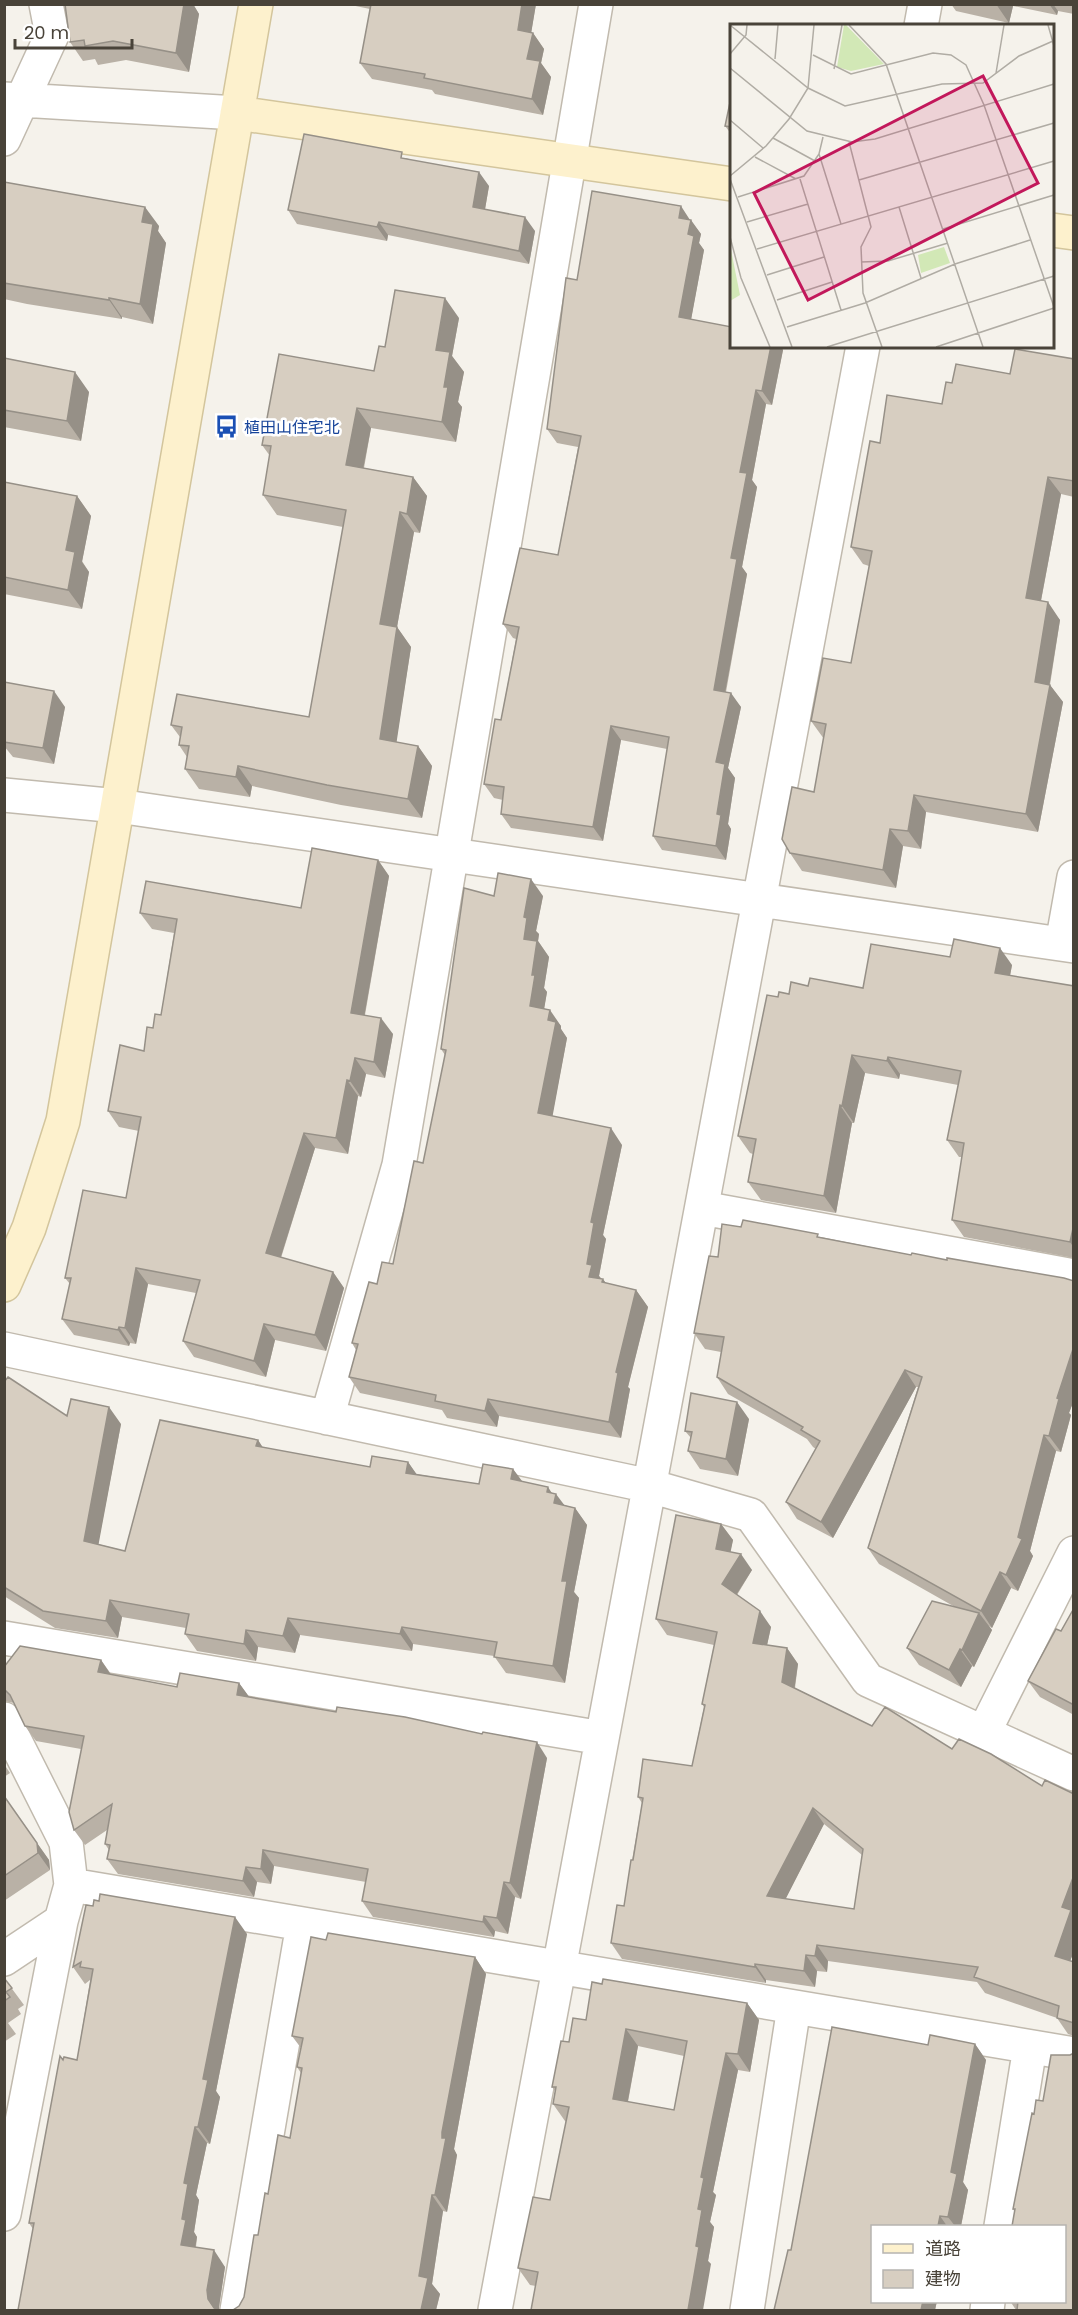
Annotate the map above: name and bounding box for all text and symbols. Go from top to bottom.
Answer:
scale bar [15,12,132,50]
text: 20 m [24,20,69,45]
inset map [730,24,1054,348]
bus stop icon: 植田山住宅北 [213,414,239,440]
place label: 植田山住宅北 [244,416,340,439]
legend [871,2225,1066,2303]
text: 道路 [925,2236,961,2261]
text: 建物 [925,2266,961,2291]

